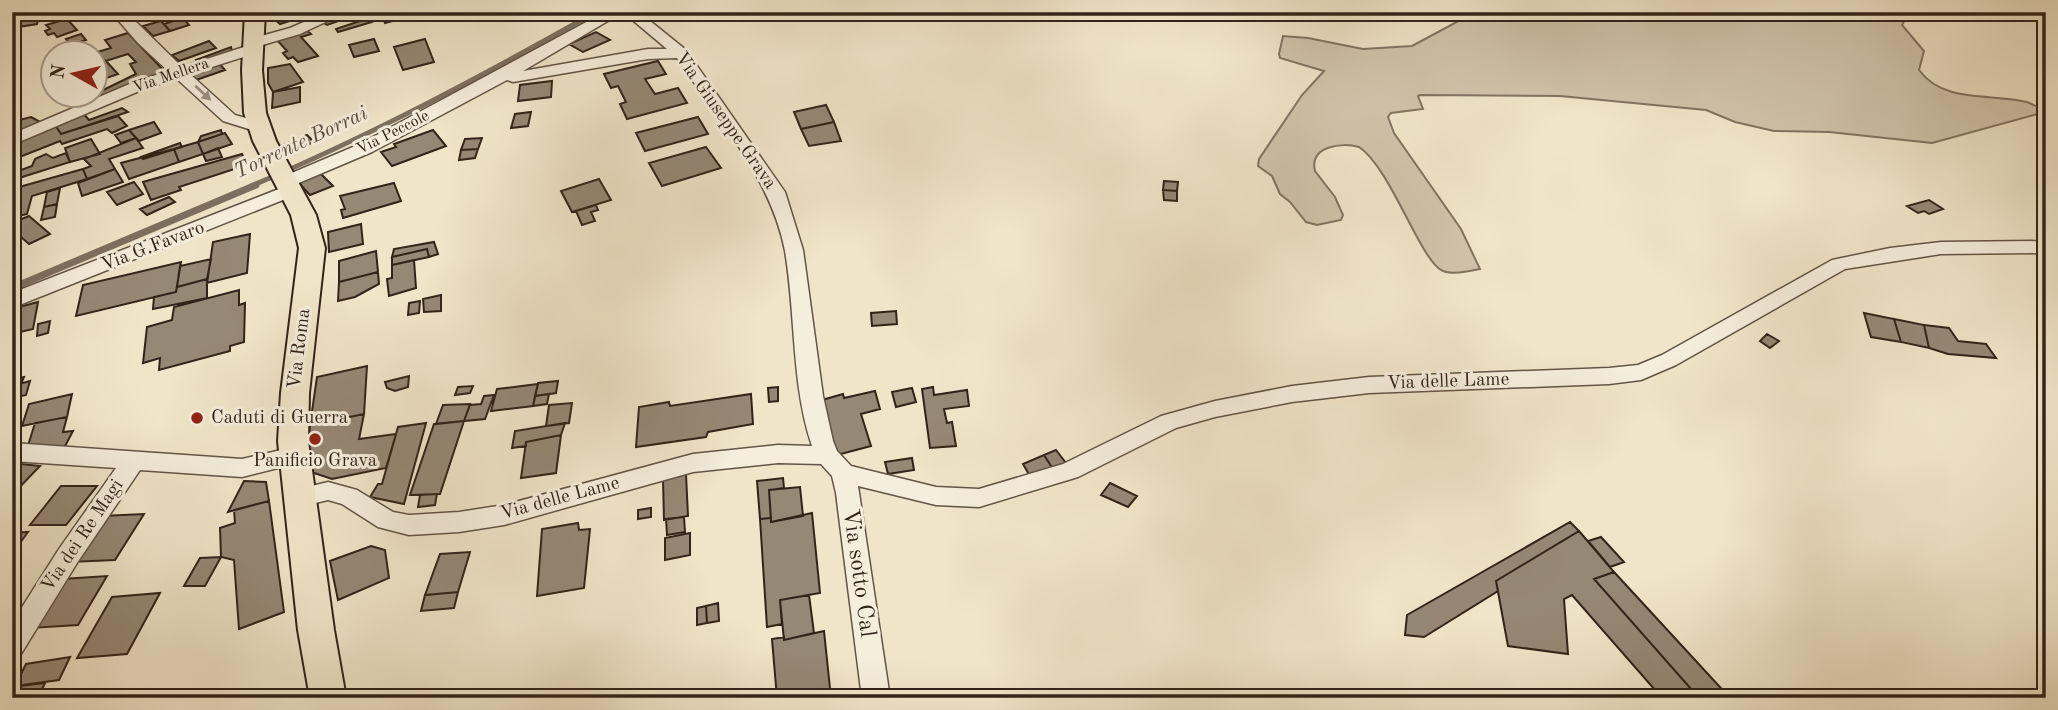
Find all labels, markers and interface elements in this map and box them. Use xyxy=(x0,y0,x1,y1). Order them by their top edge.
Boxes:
north arrow xyxy=(38,38,108,108)
street label: Via Giuseppe Grava xyxy=(671,49,780,193)
street label: Via Mellera xyxy=(131,55,211,97)
text: N xyxy=(49,63,70,80)
one-way arrow xyxy=(194,85,211,101)
water label: Torrente Borrai xyxy=(231,103,371,183)
street label: Via Peccole xyxy=(354,108,432,158)
street label: Via G.Favaro xyxy=(99,219,207,275)
street label: Via Roma xyxy=(286,307,314,390)
street label: Via delle Lame xyxy=(1386,370,1510,394)
place label: Caduti di Guerra xyxy=(211,409,349,428)
marker: Caduti di Guerra xyxy=(189,410,205,426)
marker: Panificio Grava xyxy=(307,431,323,447)
place label: Panificio Grava xyxy=(253,452,378,471)
street label: Via delle Lame xyxy=(498,474,622,524)
street label: Via dei Re Magi xyxy=(38,476,128,596)
street label: Via sotto Cal xyxy=(839,507,879,639)

